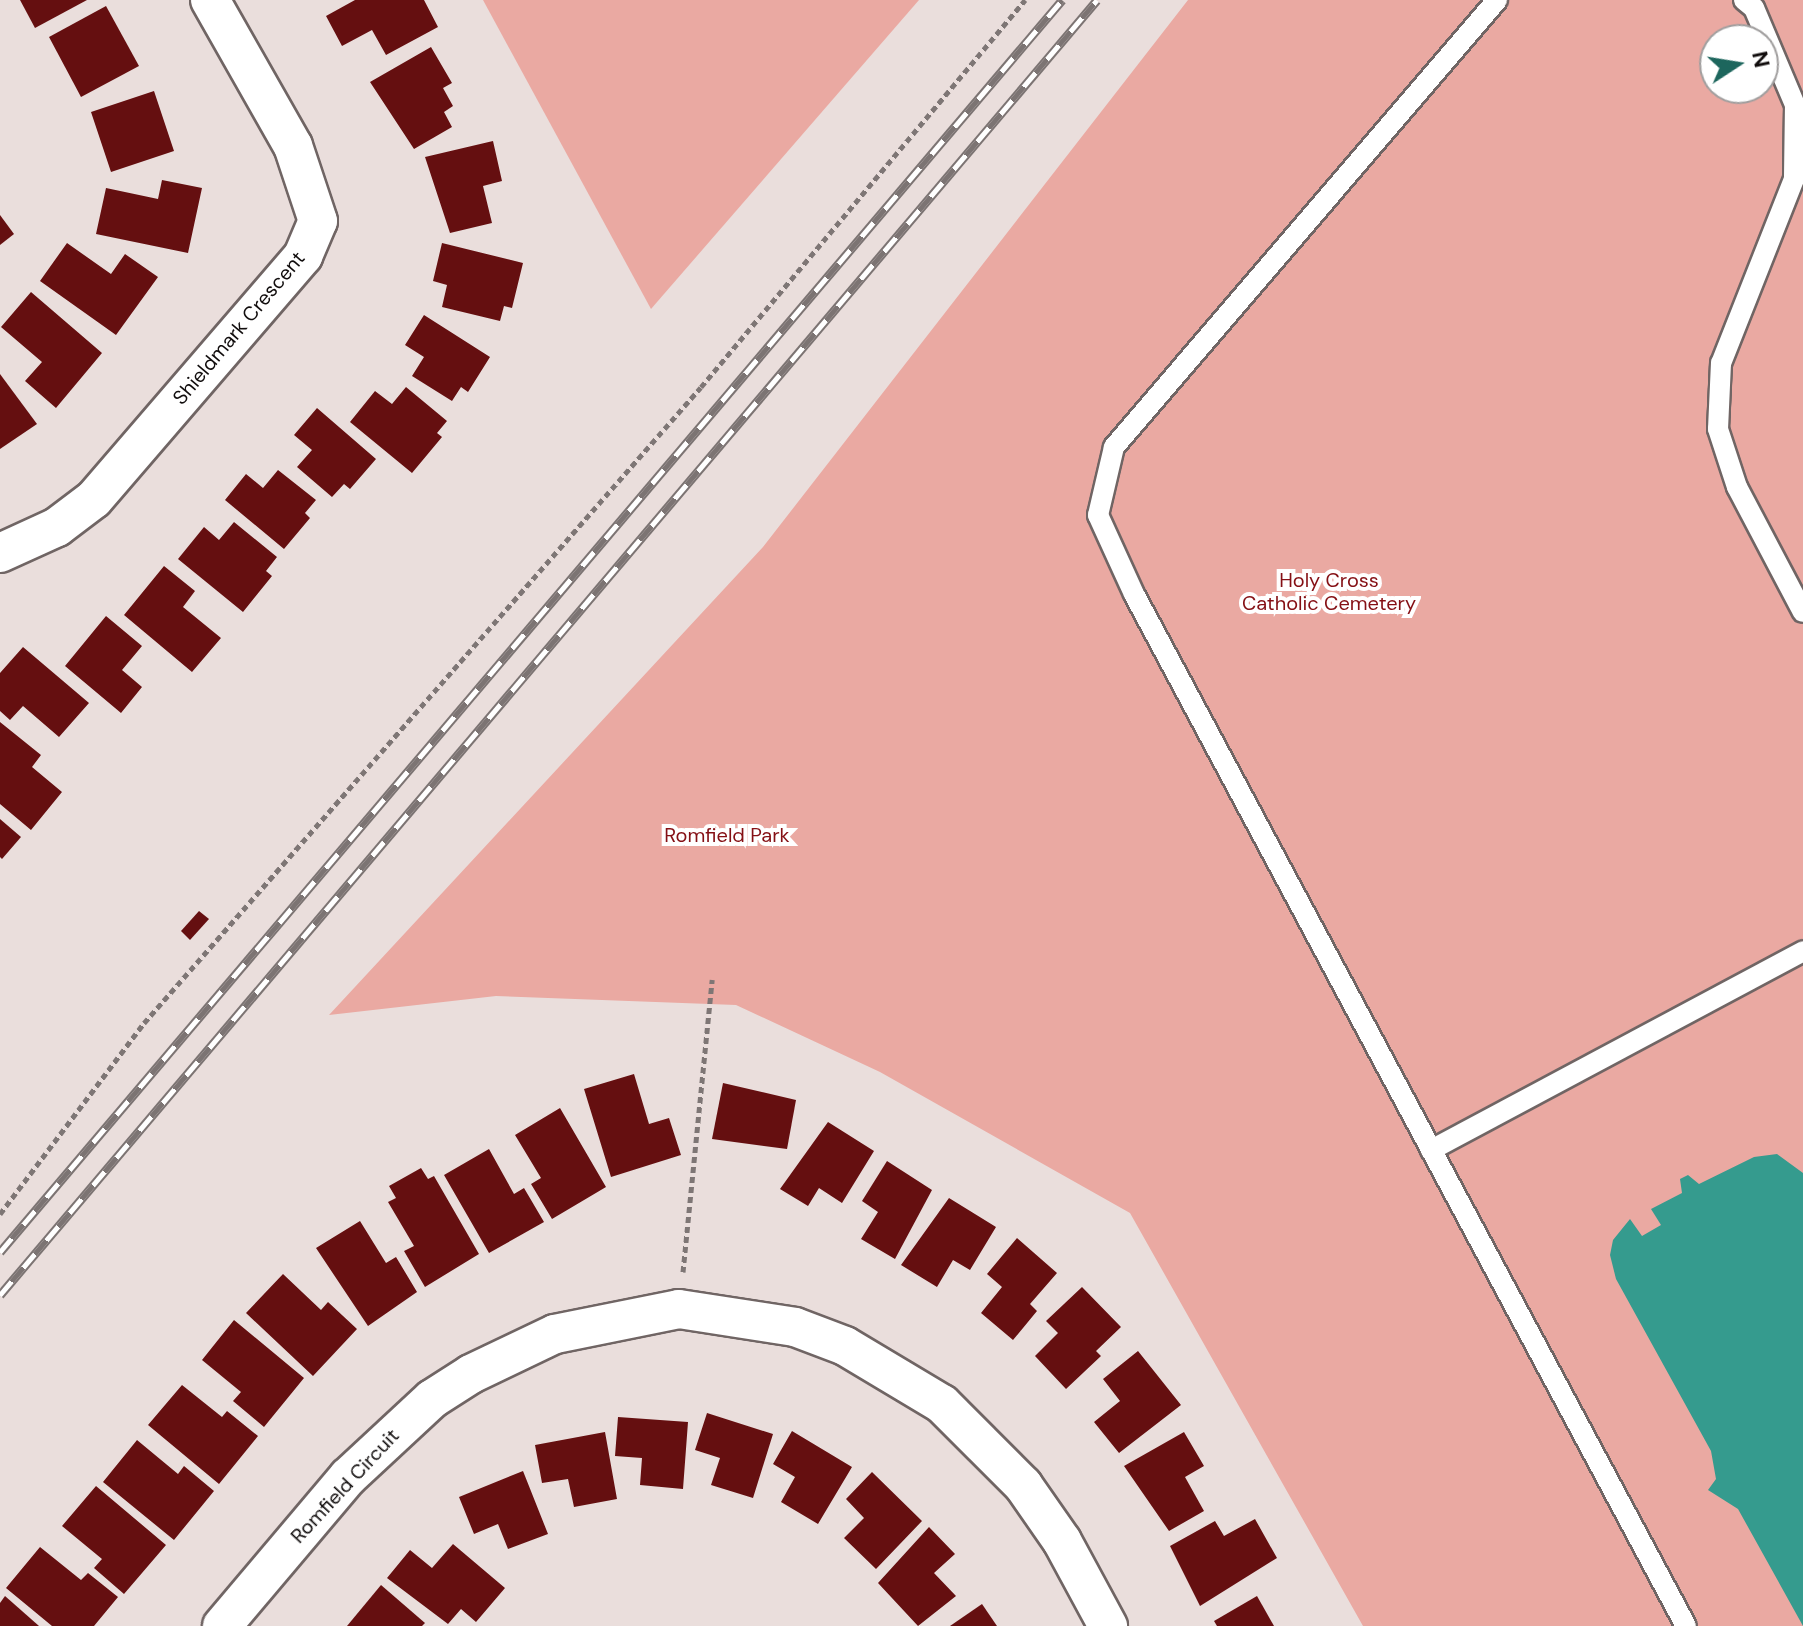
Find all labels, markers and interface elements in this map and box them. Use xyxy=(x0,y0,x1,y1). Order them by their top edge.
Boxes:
north arrow xyxy=(1699,24,1779,104)
text: N xyxy=(1745,48,1777,70)
street label: Shieldmark Crescent xyxy=(168,247,310,409)
park label: Holy Cross Catholic Cemetery xyxy=(1242,569,1416,616)
park label: Romfield Park xyxy=(664,823,790,847)
street label: Romfield Circuit xyxy=(286,1424,404,1548)

